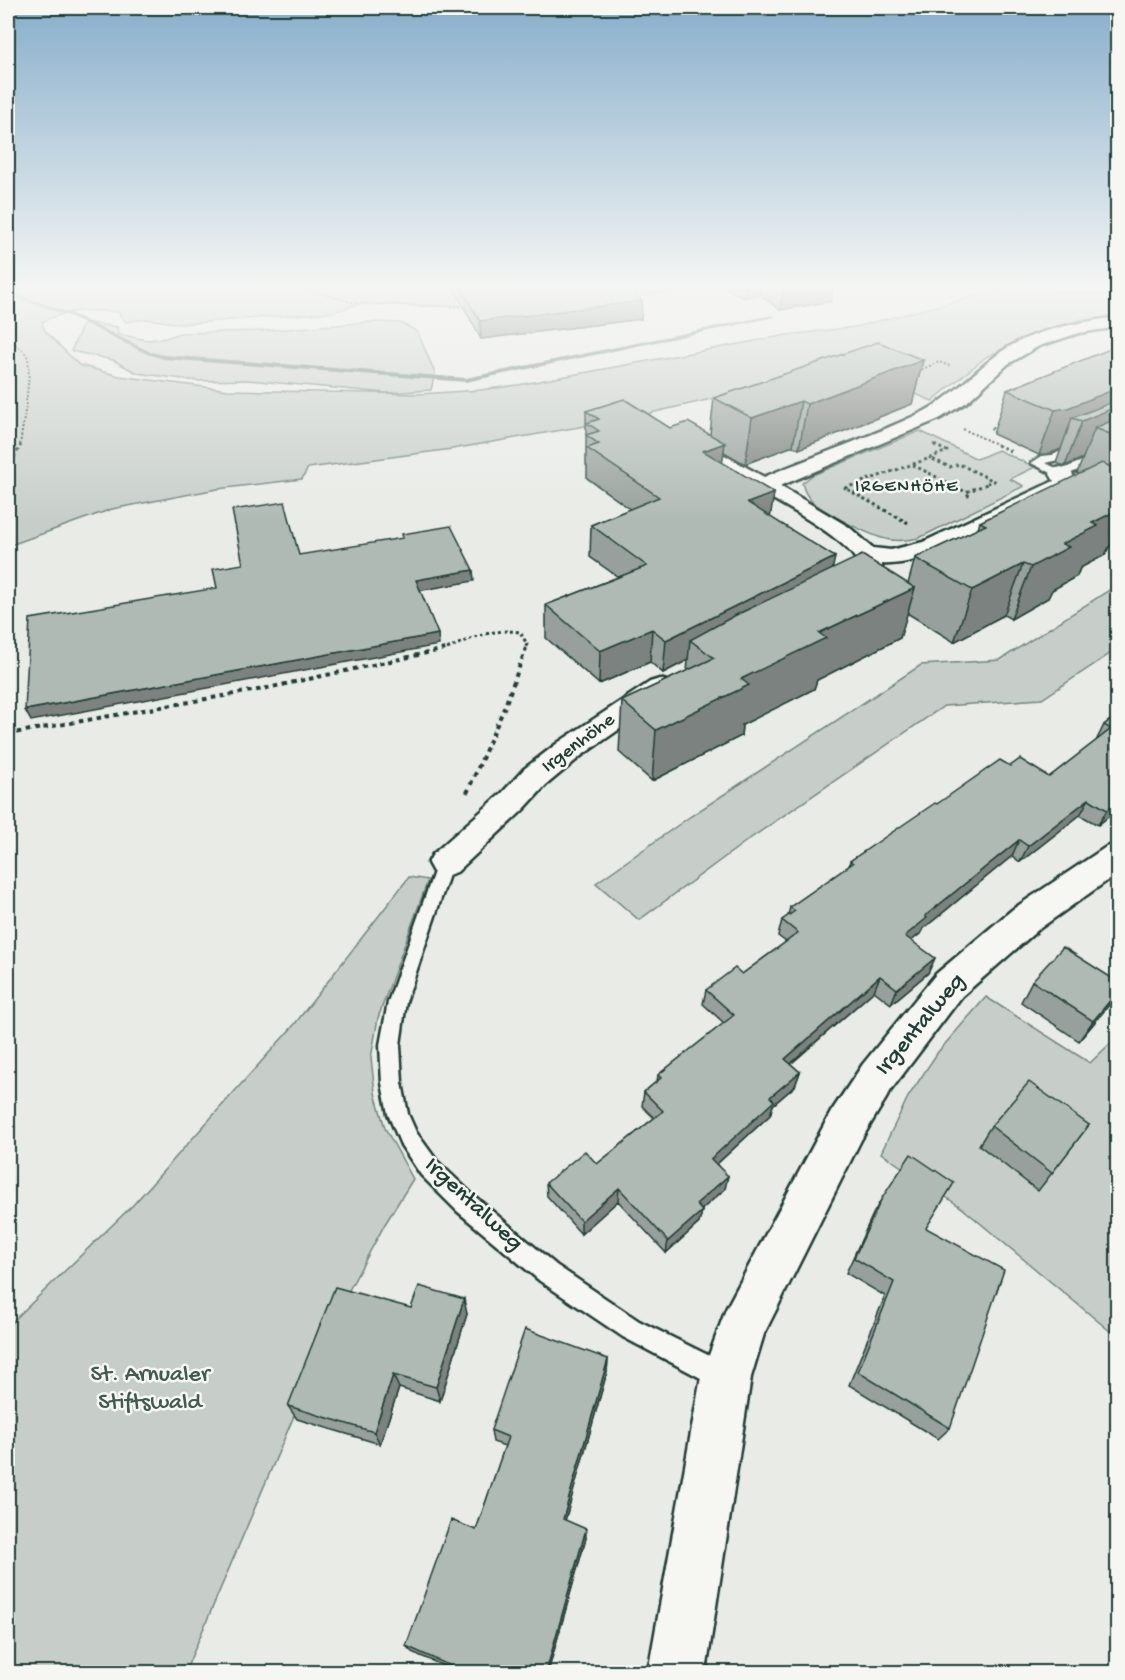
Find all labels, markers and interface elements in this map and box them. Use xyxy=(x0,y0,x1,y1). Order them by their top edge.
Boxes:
district label: IRGENHÖHE xyxy=(855,477,959,498)
street label: Irgenhöhe xyxy=(538,709,621,779)
street label: Irgentalweg xyxy=(870,968,972,1082)
street label: Irgentalweg xyxy=(417,1152,529,1258)
park label: St. Arnualer Stiftswald xyxy=(91,1361,212,1418)

